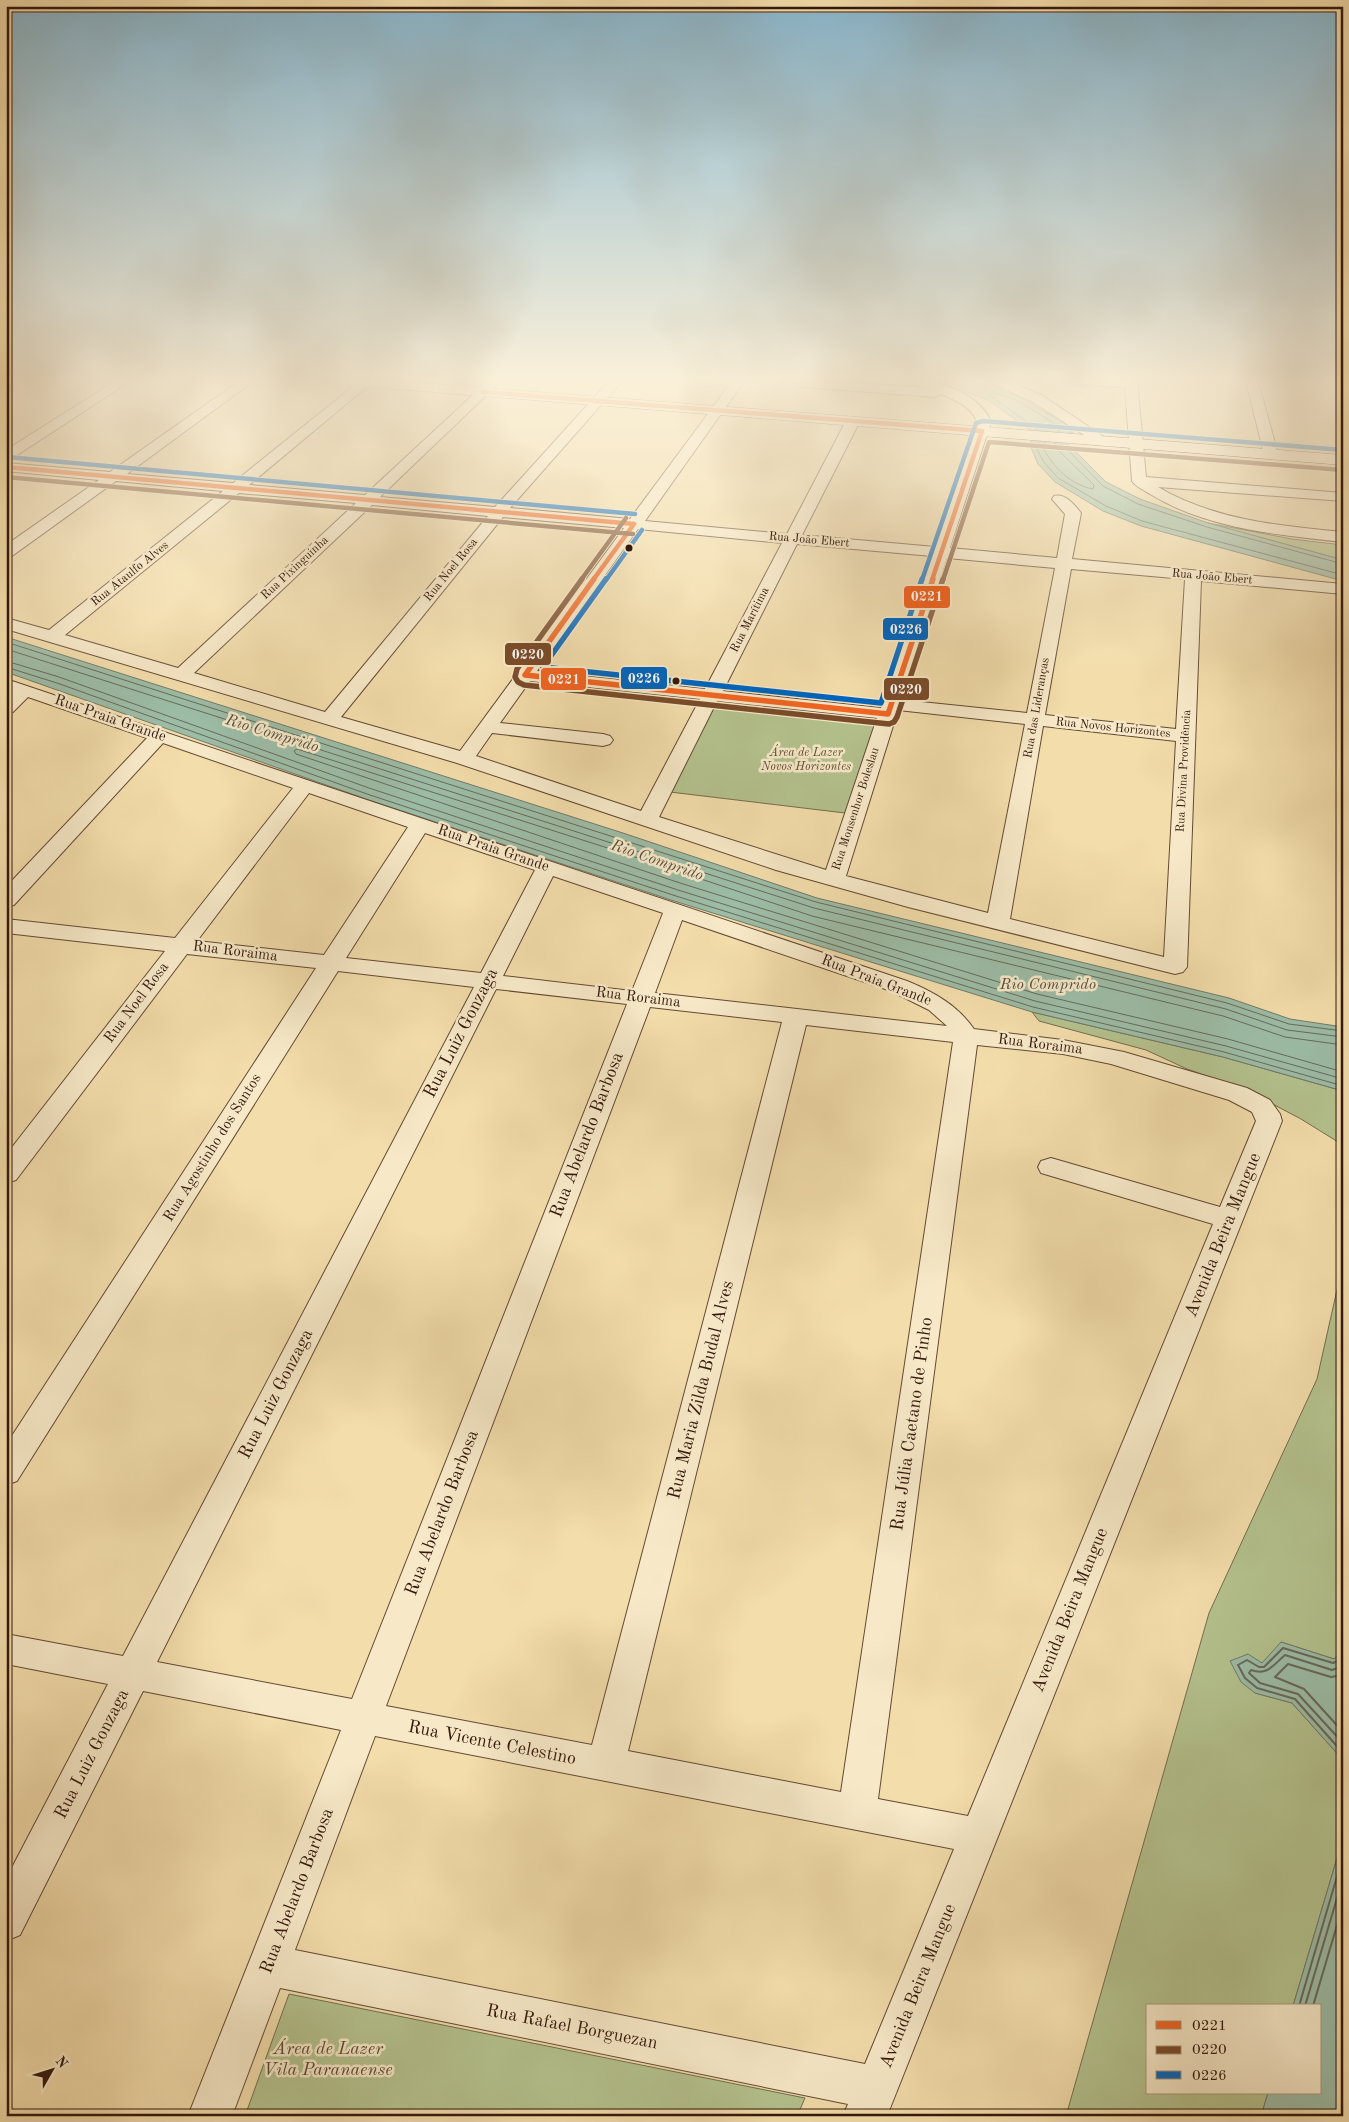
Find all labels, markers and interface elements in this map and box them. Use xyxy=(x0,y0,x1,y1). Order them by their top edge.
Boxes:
street label: Rua João Ebert xyxy=(768,530,850,550)
street label: Rua Pixinguinha xyxy=(259,534,331,602)
street label: Rua Noel Rosa xyxy=(422,536,480,604)
street label: Rua Ataulfo Alves xyxy=(89,539,171,609)
unlabelled marker xyxy=(624,543,634,553)
street label: Rua João Ebert xyxy=(1171,567,1253,587)
street label: Rua Marítima xyxy=(728,585,772,655)
line badge: 0221 xyxy=(903,585,951,609)
text: 0221 xyxy=(911,590,943,604)
line badge: 0226 xyxy=(882,617,929,641)
text: 0226 xyxy=(890,623,922,637)
line badge: 0220 xyxy=(504,642,552,666)
text: 0220 xyxy=(512,648,544,662)
street label: Rua das Lideranças xyxy=(1022,657,1052,759)
line badge: 0226 xyxy=(620,666,668,690)
line badge: 0221 xyxy=(540,667,587,691)
text: 0226 xyxy=(628,672,660,686)
text: 0221 xyxy=(548,673,580,687)
unlabelled marker xyxy=(671,676,681,686)
line badge: 0220 xyxy=(883,677,930,701)
text: 0220 xyxy=(890,683,922,697)
street label: Rua Praia Grande xyxy=(52,693,168,745)
street label: Rua Divina Providência xyxy=(1175,709,1193,833)
water label: Rio Comprido xyxy=(223,712,320,756)
street label: Rua Novos Horizontes xyxy=(1055,716,1171,740)
park label: Área de Lazer Novos Horizontes xyxy=(760,744,851,773)
street label: Rua Monsenhor Boleslau xyxy=(830,745,882,872)
street label: Rua Praia Grande xyxy=(435,823,551,875)
water label: Rio Comprido xyxy=(608,837,705,884)
street label: Rua Roraima xyxy=(192,939,279,965)
street label: Rua Praia Grande xyxy=(819,953,933,1009)
street label: Rua Noel Rosa xyxy=(102,959,172,1046)
street label: Rua Luiz Gonzaga xyxy=(421,965,502,1101)
water label: Rio Comprido xyxy=(999,977,1096,993)
street label: Rua Roraima xyxy=(595,985,682,1011)
street label: Rua Roraima xyxy=(997,1032,1084,1058)
street label: Rua Abelardo Barbosa xyxy=(547,1050,627,1220)
street label: Rua Agostinho dos Santos xyxy=(161,1071,265,1225)
street label: Avenida Beira Mangue xyxy=(1182,1150,1264,1320)
street label: Rua Maria Zilda Budal Alves xyxy=(665,1279,737,1501)
street label: Rua Júlia Caetano de Pinho xyxy=(888,1316,936,1532)
street label: Rua Luiz Gonzaga xyxy=(236,1326,317,1462)
street label: Rua Abelardo Barbosa xyxy=(402,1428,482,1598)
street label: Avenida Beira Mangue xyxy=(1029,1525,1111,1695)
street label: Rua Luiz Gonzaga xyxy=(52,1686,133,1822)
street label: Rua Vicente Celestino xyxy=(406,1718,578,1768)
street label: Rua Abelardo Barbosa xyxy=(257,1806,337,1976)
street label: Avenida Beira Mangue xyxy=(877,1901,959,2071)
street label: Rua Rafael Borguezan xyxy=(485,2002,659,2052)
legend xyxy=(1146,2004,1322,2094)
text: 0221 xyxy=(1192,2019,1227,2034)
park label: Área de Lazer Vila Paranaense xyxy=(263,2038,393,2079)
text: 0220 xyxy=(1192,2043,1227,2058)
north arrow xyxy=(28,2044,78,2094)
text: N xyxy=(53,2054,70,2071)
text: 0226 xyxy=(1192,2069,1227,2084)

